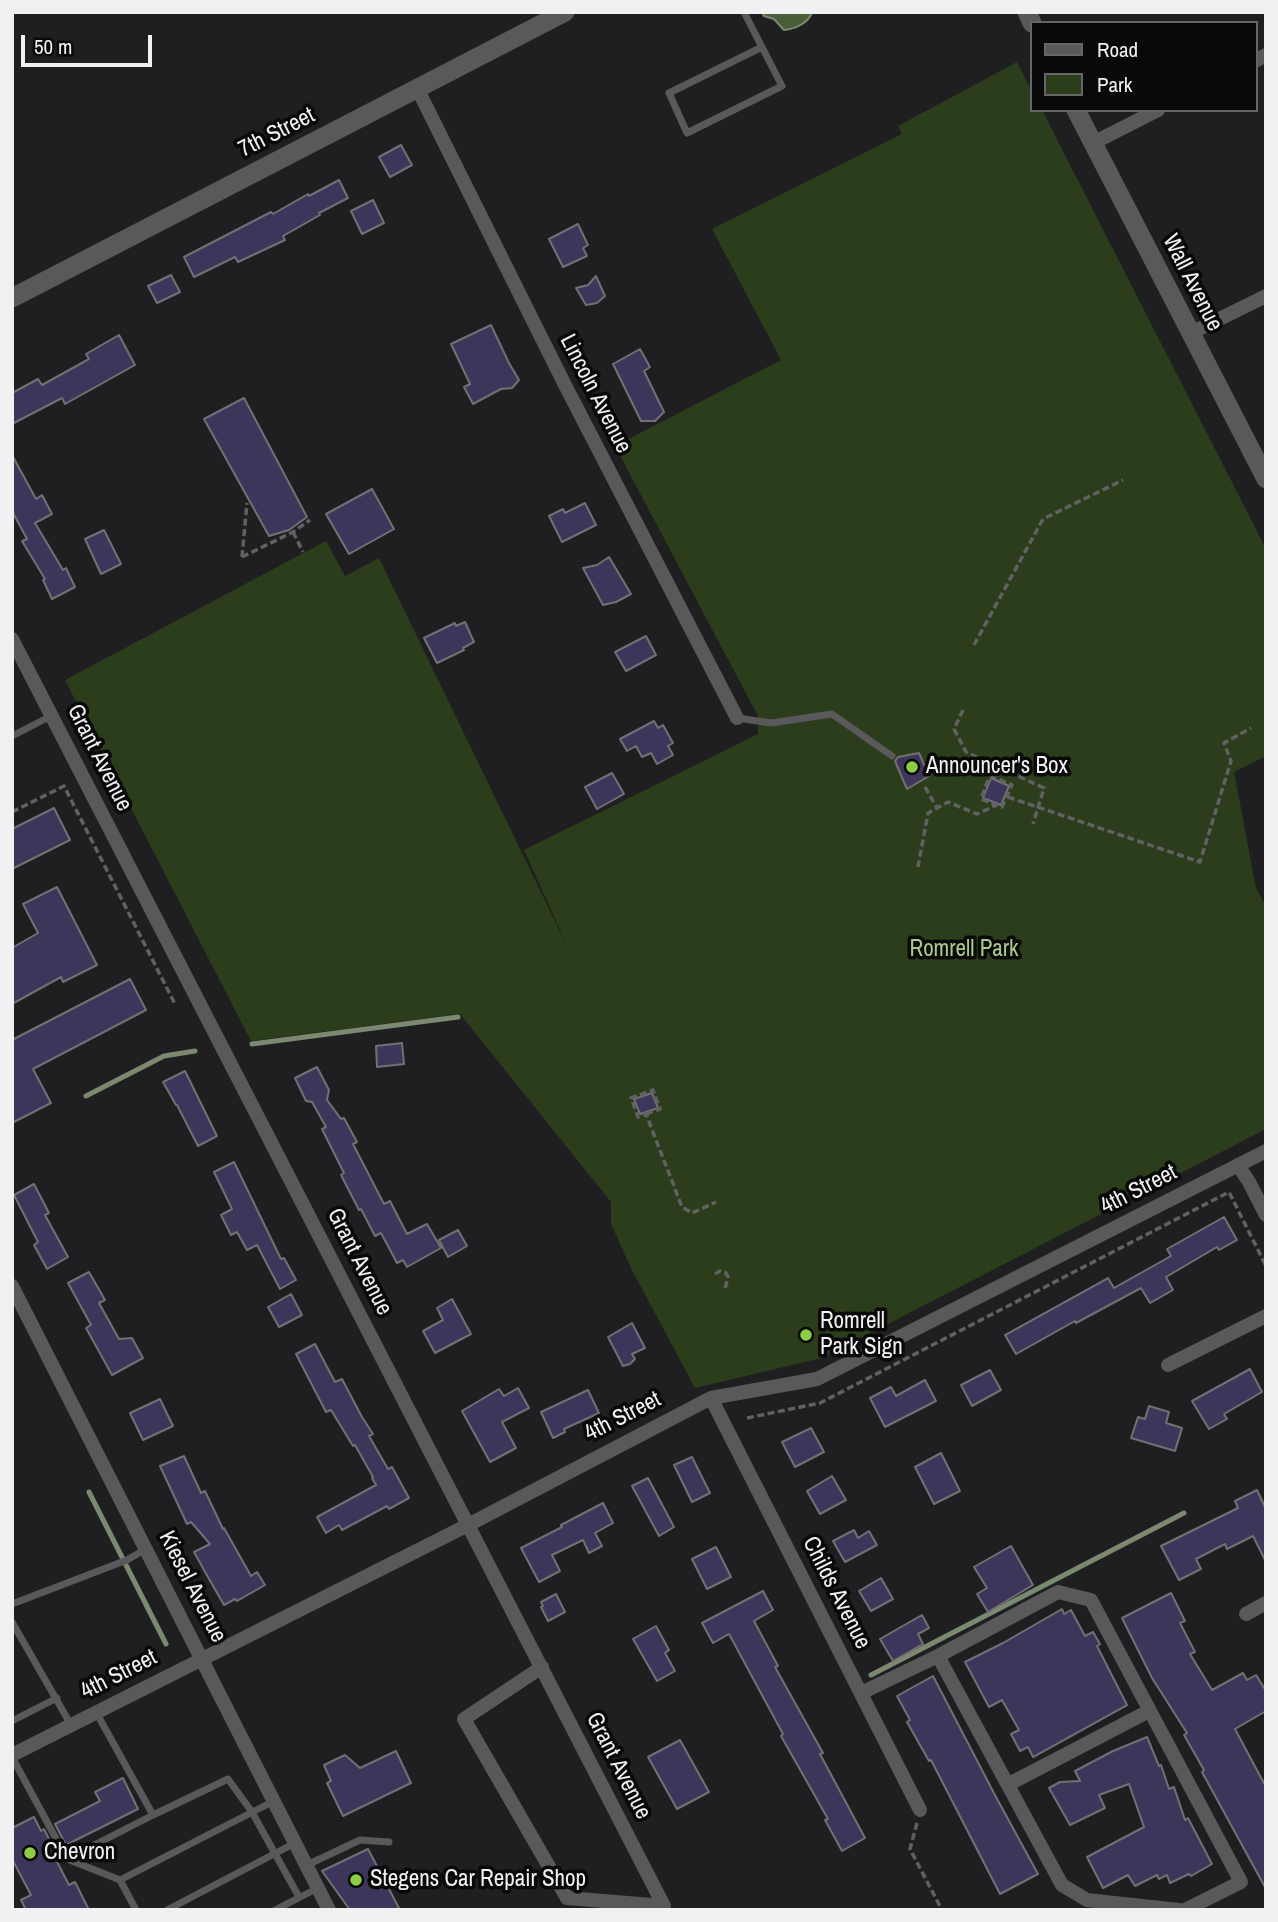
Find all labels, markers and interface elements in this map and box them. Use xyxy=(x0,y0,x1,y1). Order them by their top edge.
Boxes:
scale bar xyxy=(24,21,156,65)
legend xyxy=(1030,21,1257,112)
text: 50 m xyxy=(34,32,72,61)
text: Road xyxy=(1097,35,1138,64)
text: Park xyxy=(1097,70,1132,99)
street label: 7th Street xyxy=(234,102,320,164)
street label: Wall Avenue xyxy=(1156,230,1228,336)
street label: Lincoln Avenue xyxy=(553,330,637,458)
street label: Grant Avenue xyxy=(60,700,138,816)
place label: Announcer's Box xyxy=(926,753,1068,781)
marker: Announcer's Box xyxy=(904,759,920,775)
park label: Romrell Park xyxy=(910,936,1018,964)
street label: 4th Street xyxy=(1096,1159,1182,1221)
street label: Grant Avenue xyxy=(320,1204,398,1320)
place label: Romrell Park Sign xyxy=(820,1308,903,1362)
marker: Romrell Park Sign xyxy=(798,1327,814,1343)
street label: 4th Street xyxy=(580,1386,666,1448)
street label: Kiesel Avenue xyxy=(152,1527,232,1647)
street label: Childs Avenue xyxy=(796,1532,876,1654)
street label: 4th Street xyxy=(76,1644,162,1706)
street label: Grant Avenue xyxy=(579,1708,657,1824)
place label: Chevron xyxy=(44,1839,115,1867)
marker: Chevron xyxy=(22,1845,38,1861)
place label: Stegens Car Repair Shop xyxy=(370,1866,586,1894)
marker: Stegens Car Repair Shop xyxy=(348,1872,364,1888)

